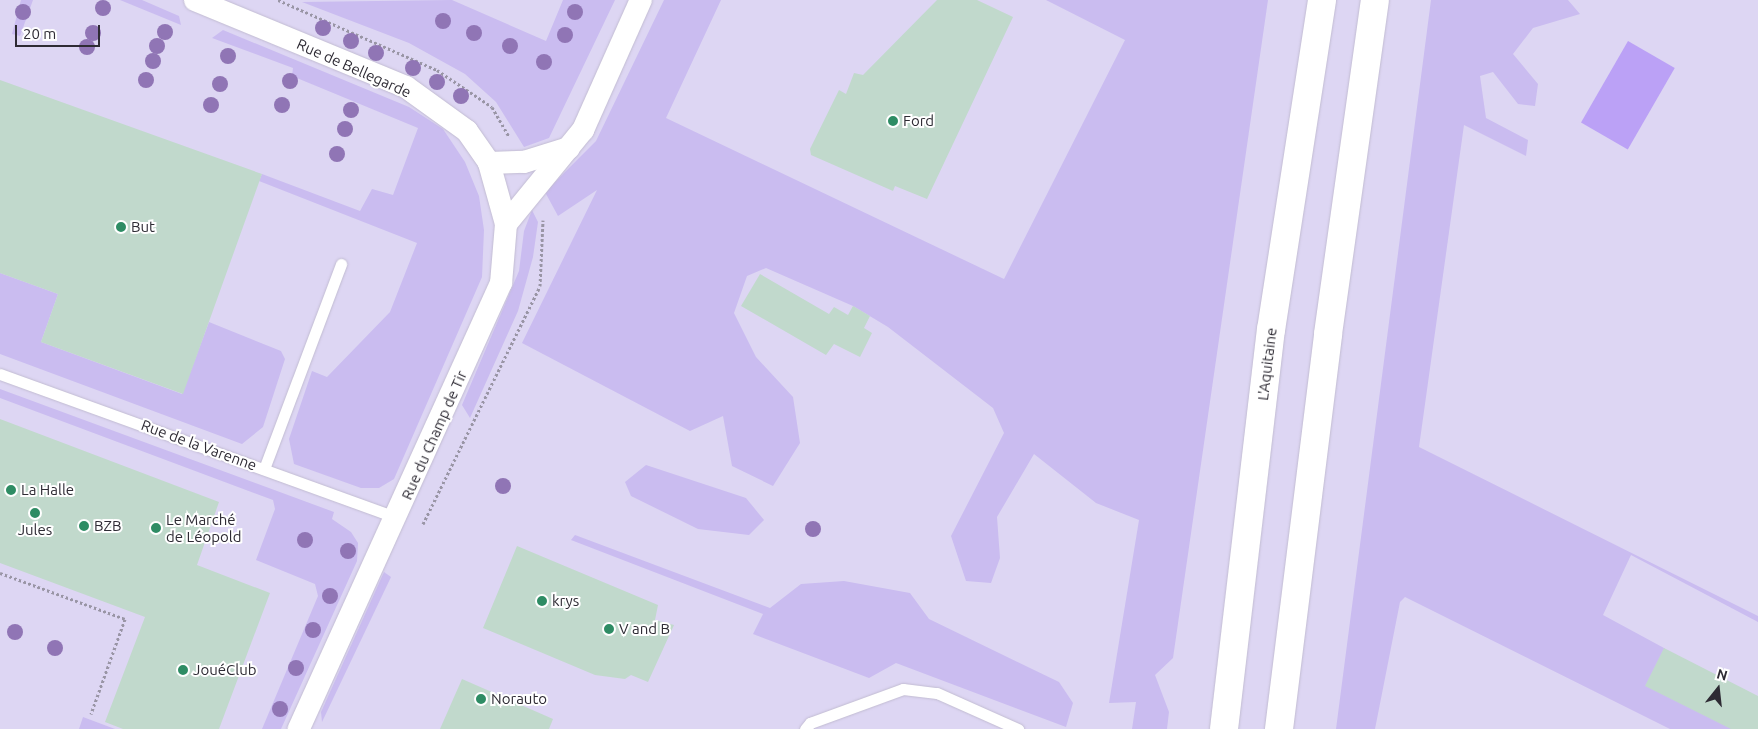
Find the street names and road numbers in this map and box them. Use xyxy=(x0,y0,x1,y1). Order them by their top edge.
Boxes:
street label: Rue de Bellegarde xyxy=(294,35,414,101)
street label: L'Aquitaine xyxy=(1254,326,1280,402)
street label: Rue du Champ de Tir xyxy=(397,368,471,502)
street label: Rue de la Varenne xyxy=(139,416,259,474)

